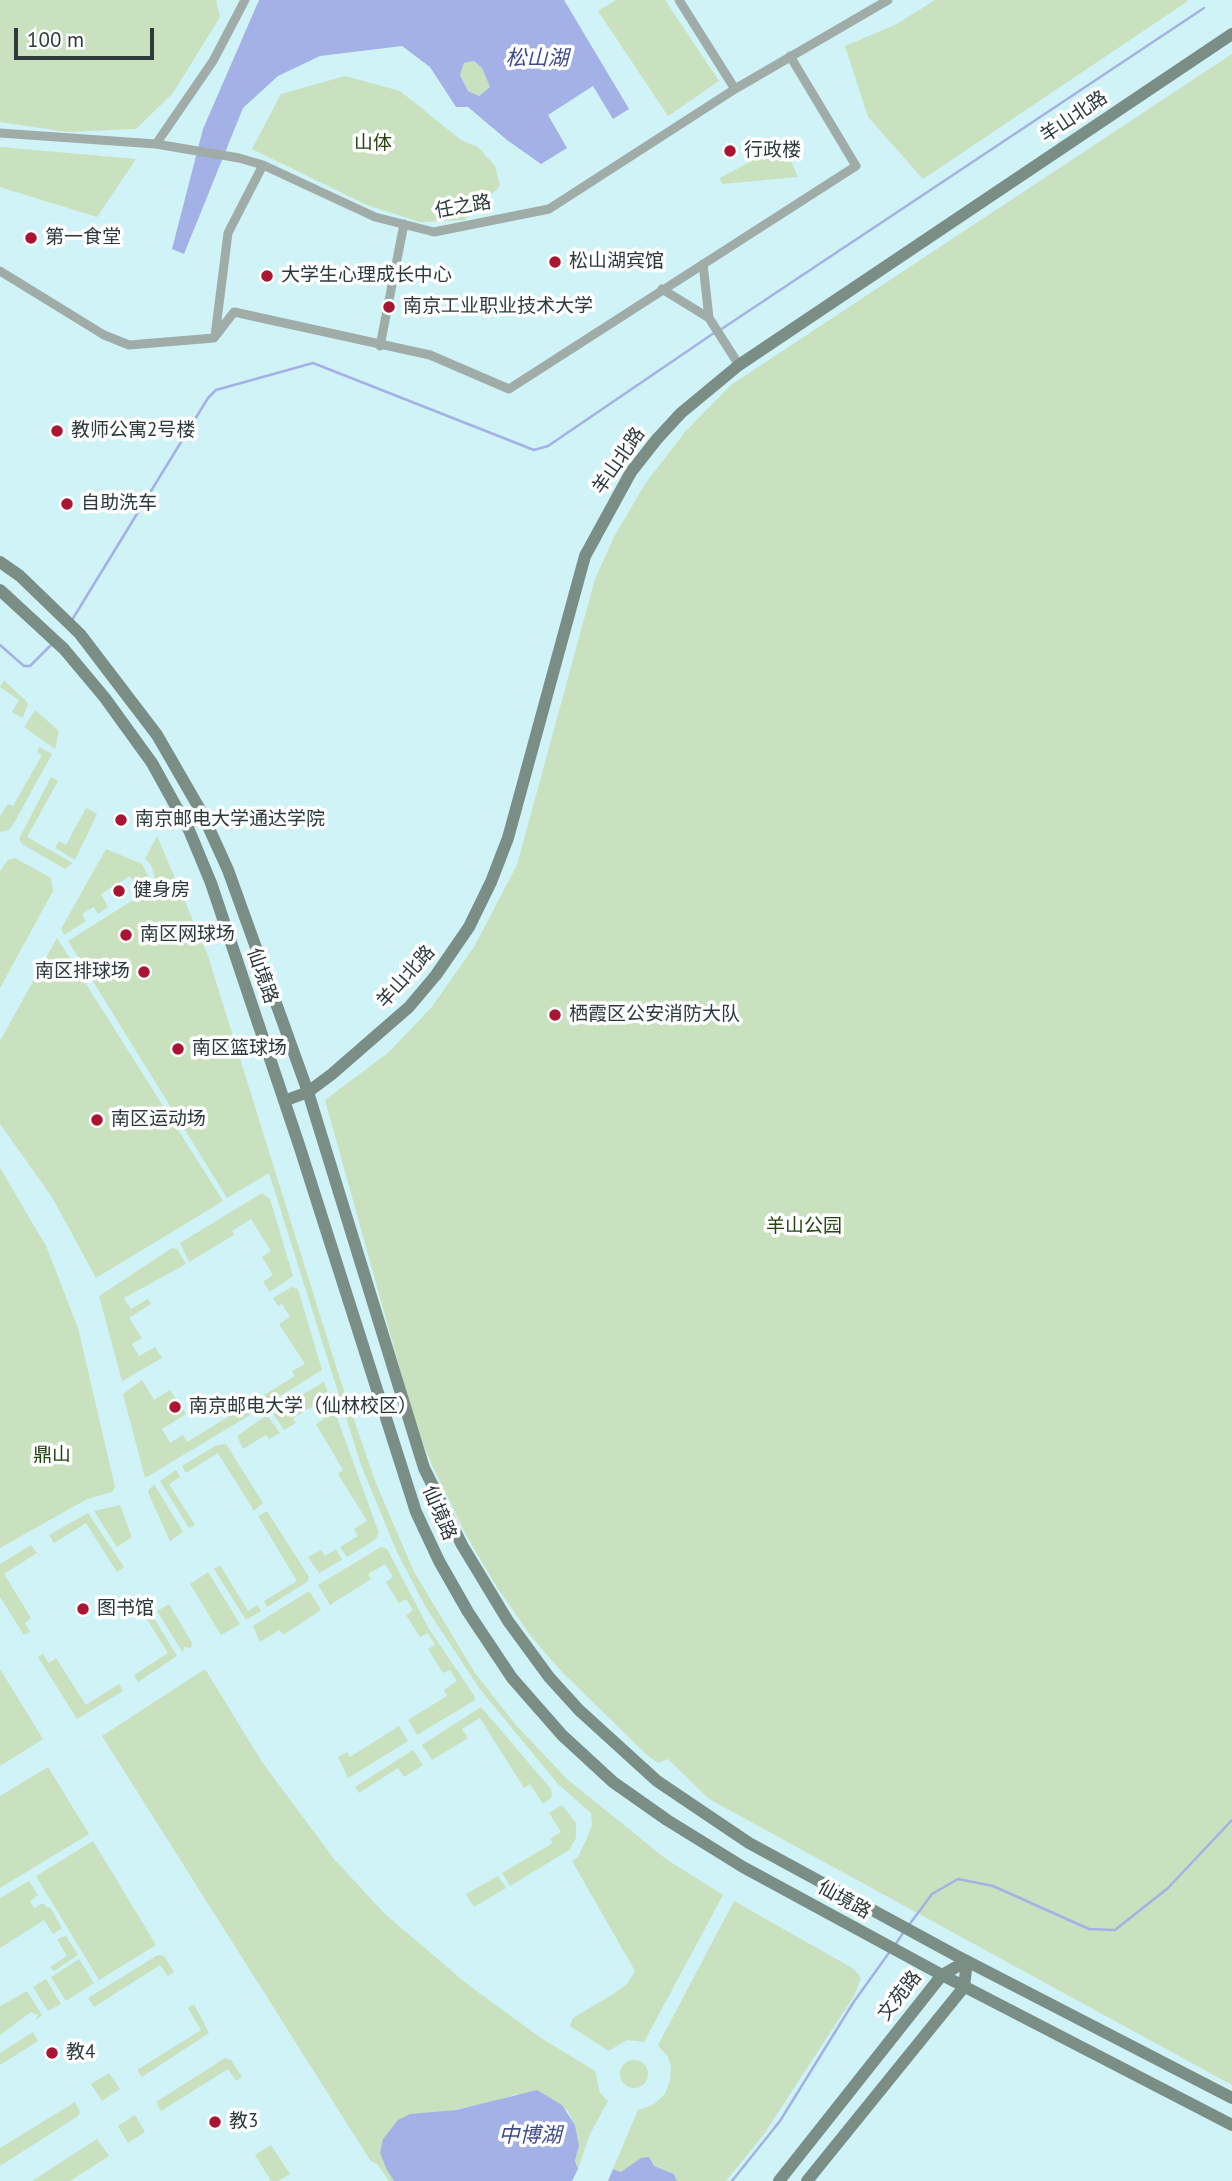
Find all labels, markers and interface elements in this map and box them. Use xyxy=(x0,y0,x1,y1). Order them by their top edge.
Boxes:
scale bar xyxy=(18,14,158,58)
text: 100 m xyxy=(27,26,84,53)
water label: 松山湖 xyxy=(506,46,568,72)
street label: 羊山北路 xyxy=(1036,86,1112,148)
park label: 山体 xyxy=(354,133,392,155)
place label: 行政楼 xyxy=(744,140,801,162)
marker: 行政楼 xyxy=(722,143,738,159)
street label: 任之路 xyxy=(433,191,493,223)
place label: 第一食堂 xyxy=(45,227,121,249)
marker: 第一食堂 xyxy=(23,230,39,246)
place label: 松山湖宾馆 xyxy=(569,251,664,273)
marker: 松山湖宾馆 xyxy=(547,254,563,270)
place label: 大学生心理成长中心 xyxy=(281,265,452,287)
marker: 大学生心理成长中心 xyxy=(259,268,275,284)
place label: 南京工业职业技术大学 xyxy=(403,296,593,318)
marker: 南京工业职业技术大学 xyxy=(381,299,397,315)
place label: 教师公寓2号楼 xyxy=(71,420,195,442)
marker: 教师公寓2号楼 xyxy=(49,423,65,439)
street label: 羊山北路 xyxy=(588,423,650,499)
place label: 自助洗车 xyxy=(81,493,157,515)
marker: 自助洗车 xyxy=(59,496,75,512)
place label: 南京邮电大学通达学院 xyxy=(135,809,325,831)
marker: 南京邮电大学通达学院 xyxy=(113,812,129,828)
place label: 健身房 xyxy=(133,880,190,902)
marker: 健身房 xyxy=(111,883,127,899)
place label: 南区网球场 xyxy=(140,924,235,946)
marker: 南区网球场 xyxy=(118,927,134,943)
street label: 羊山北路 xyxy=(372,941,440,1013)
street label: 仙境路 xyxy=(242,945,282,1007)
place label: 南区排球场 xyxy=(35,961,130,983)
marker: 南区排球场 xyxy=(136,964,152,980)
place label: 栖霞区公安消防大队 xyxy=(569,1004,740,1026)
marker: 栖霞区公安消防大队 xyxy=(547,1007,563,1023)
place label: 南区篮球场 xyxy=(192,1038,287,1060)
marker: 南区篮球场 xyxy=(170,1041,186,1057)
place label: 南区运动场 xyxy=(111,1109,206,1131)
marker: 南区运动场 xyxy=(89,1112,105,1128)
park label: 羊山公园 xyxy=(766,1216,842,1238)
place label: 南京邮电大学（仙林校区） xyxy=(189,1396,417,1418)
marker: 南京邮电大学（仙林校区） xyxy=(167,1399,183,1415)
park label: 鼎山 xyxy=(33,1445,71,1467)
street label: 仙境路 xyxy=(417,1482,461,1544)
place label: 图书馆 xyxy=(97,1598,154,1620)
marker: 图书馆 xyxy=(75,1601,91,1617)
street label: 仙境路 xyxy=(814,1876,874,1924)
street label: 文苑路 xyxy=(873,1967,927,2025)
place label: 教4 xyxy=(66,2042,95,2064)
marker: 教4 xyxy=(44,2045,60,2061)
place label: 教3 xyxy=(229,2111,258,2133)
marker: 教3 xyxy=(207,2114,223,2130)
water label: 中博湖 xyxy=(499,2123,561,2149)

